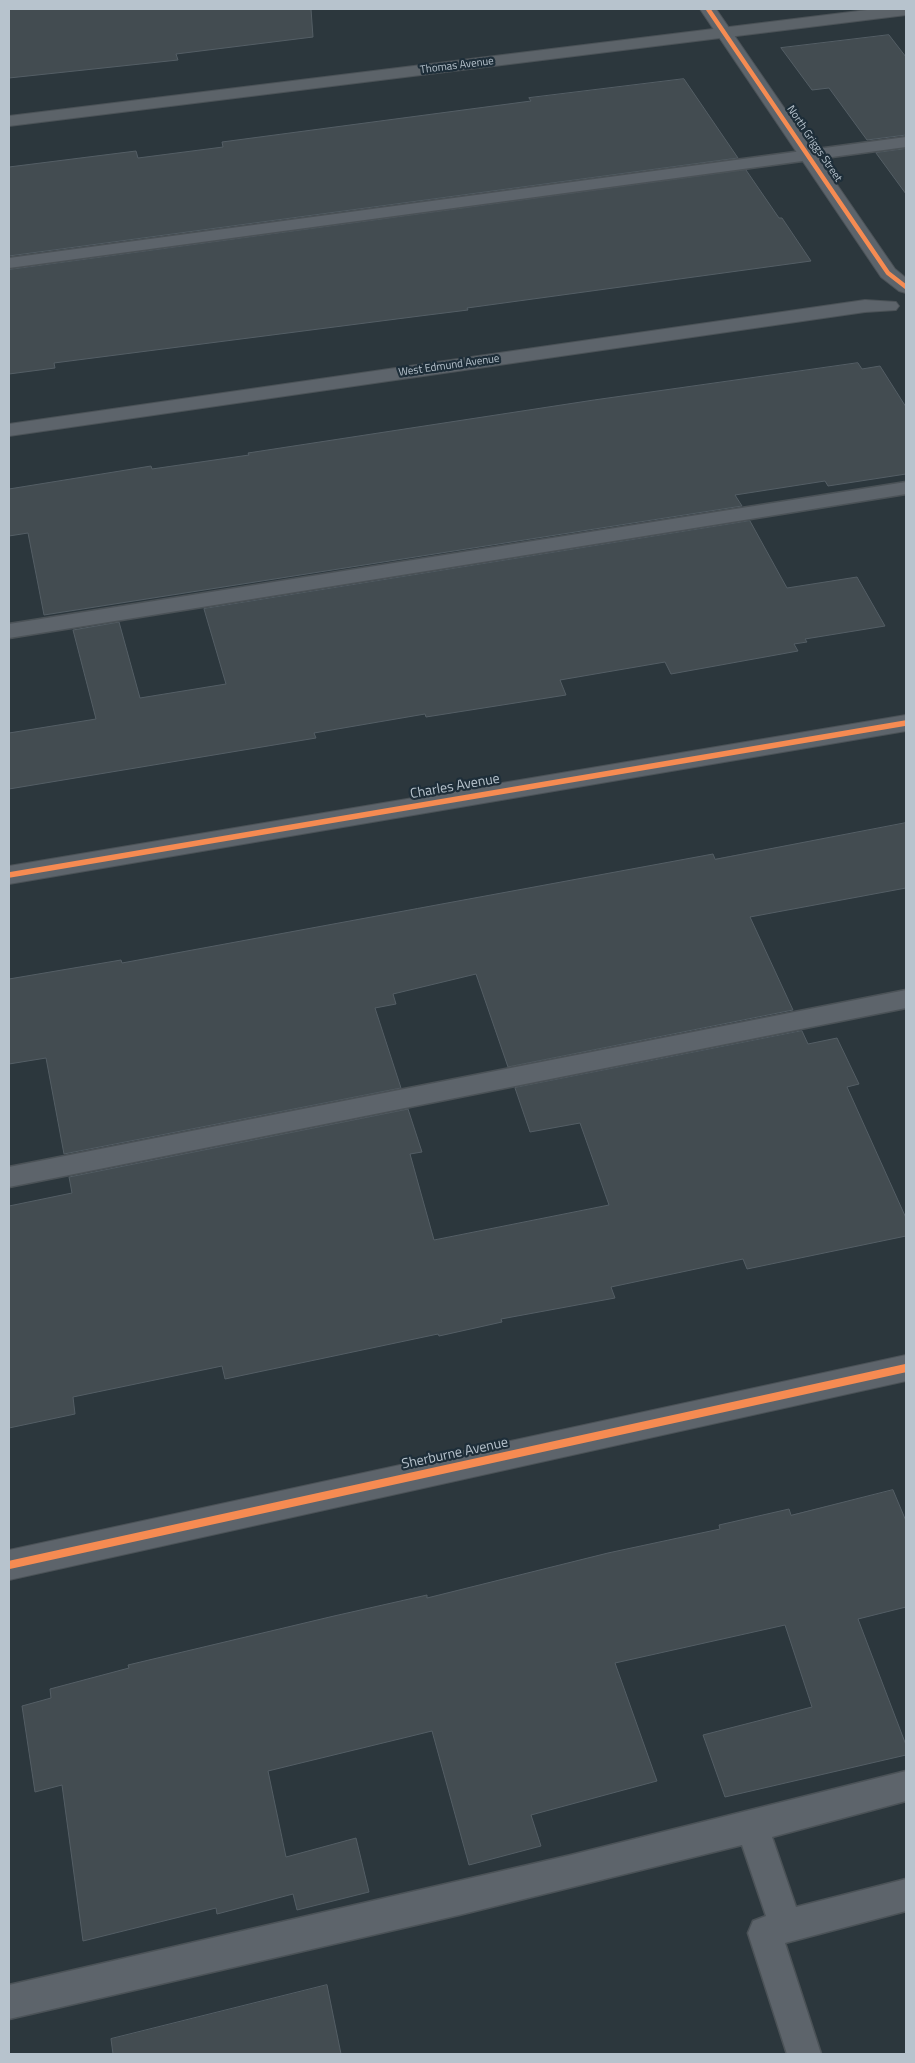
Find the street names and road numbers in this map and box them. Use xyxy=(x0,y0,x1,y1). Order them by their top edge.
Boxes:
street label: Thomas Avenue xyxy=(419,55,495,77)
street label: North Griggs Street xyxy=(784,103,844,185)
street label: West Edmund Avenue xyxy=(398,352,500,380)
street label: Charles Avenue xyxy=(409,771,501,803)
street label: Sherburne Avenue xyxy=(400,1435,510,1473)

